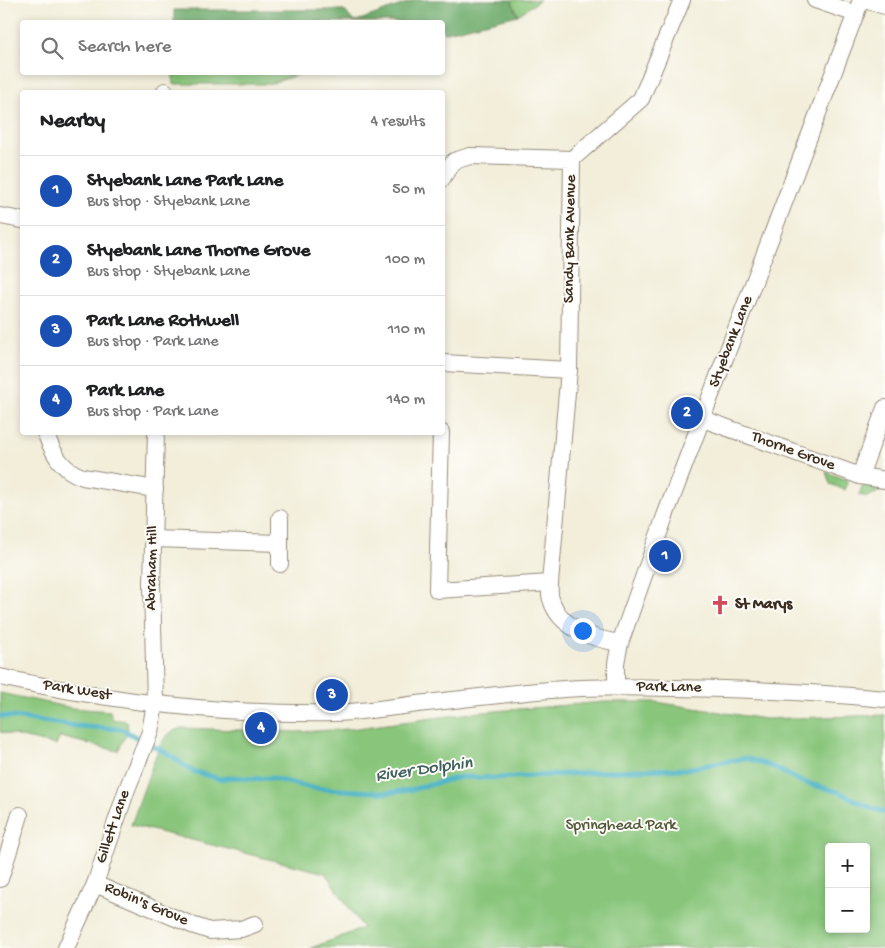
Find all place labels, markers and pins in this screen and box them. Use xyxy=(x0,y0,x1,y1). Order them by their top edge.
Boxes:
pin: 2 xyxy=(671,394,703,432)
pin: 1 xyxy=(649,537,681,575)
church icon: St Marys xyxy=(709,594,731,616)
place label: St Marys xyxy=(735,596,793,615)
pin: 3 xyxy=(316,676,348,714)
pin: 4 xyxy=(245,709,277,747)

